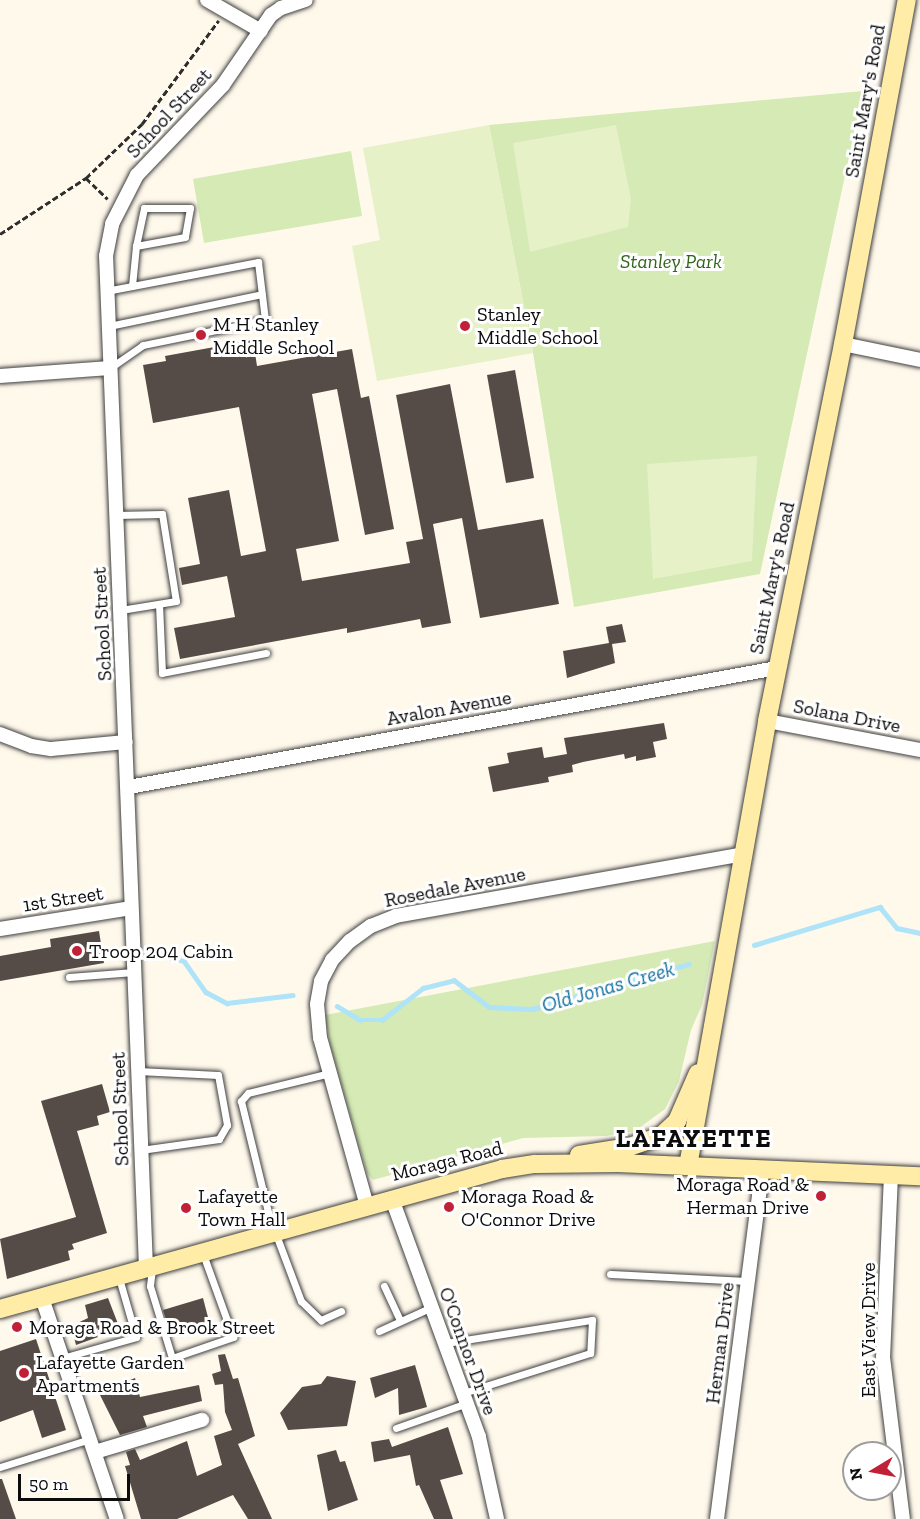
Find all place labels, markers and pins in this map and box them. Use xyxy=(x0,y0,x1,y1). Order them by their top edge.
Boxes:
place label: Stanley Middle School xyxy=(477,302,598,349)
place label: M H Stanley Middle School xyxy=(213,312,334,359)
marker: Stanley Middle School xyxy=(458,319,472,333)
marker: M H Stanley Middle School xyxy=(194,328,208,342)
place label: Troop 204 Cabin xyxy=(89,939,233,963)
marker: Troop 204 Cabin xyxy=(70,944,84,958)
place label: Moraga Road & Herman Drive xyxy=(676,1172,809,1219)
place label: Lafayette Town Hall xyxy=(198,1184,286,1231)
place label: Moraga Road & O'Connor Drive xyxy=(461,1184,596,1231)
marker: Moraga Road & Herman Drive xyxy=(814,1189,828,1203)
marker: Moraga Road & O'Connor Drive xyxy=(442,1200,456,1214)
marker: Lafayette Town Hall xyxy=(179,1201,193,1215)
place label: Moraga Road & Brook Street xyxy=(29,1315,275,1339)
marker: Moraga Road & Brook Street xyxy=(10,1320,24,1334)
place label: Lafayette Garden Apartments xyxy=(36,1350,184,1397)
marker: Lafayette Garden Apartments xyxy=(17,1366,31,1380)

